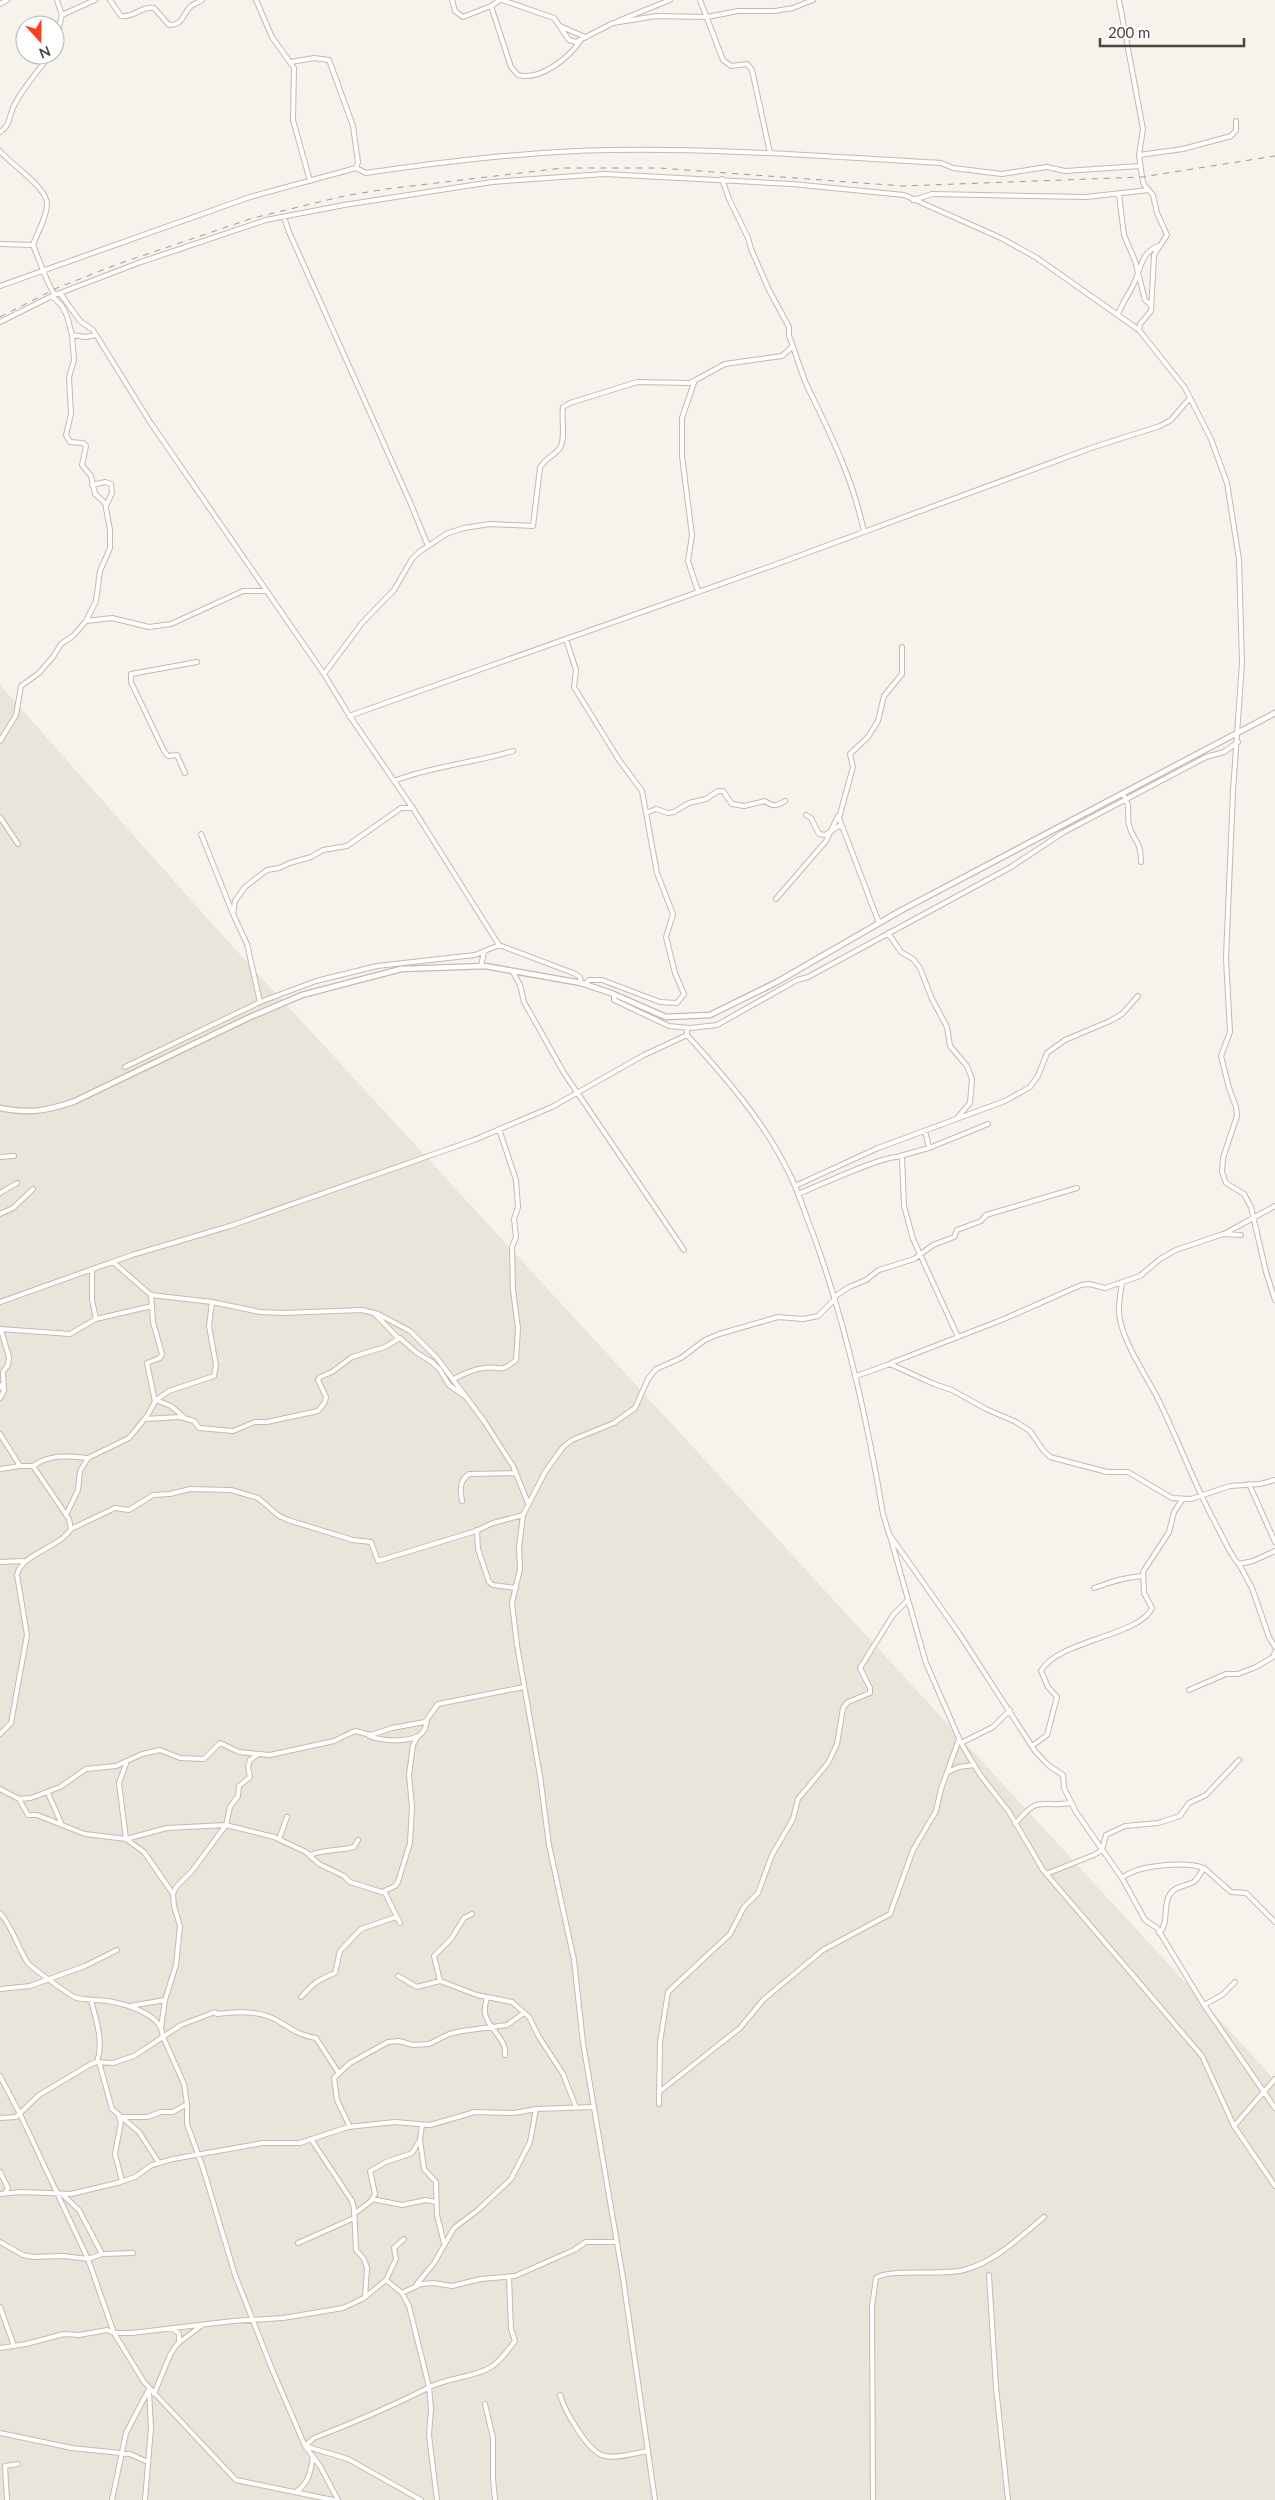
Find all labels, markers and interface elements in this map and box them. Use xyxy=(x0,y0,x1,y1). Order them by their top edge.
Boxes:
north arrow xyxy=(15,15,65,65)
scale bar xyxy=(1100,15,1244,47)
text: 200 m xyxy=(1108,23,1150,41)
text: N xyxy=(37,43,53,62)

